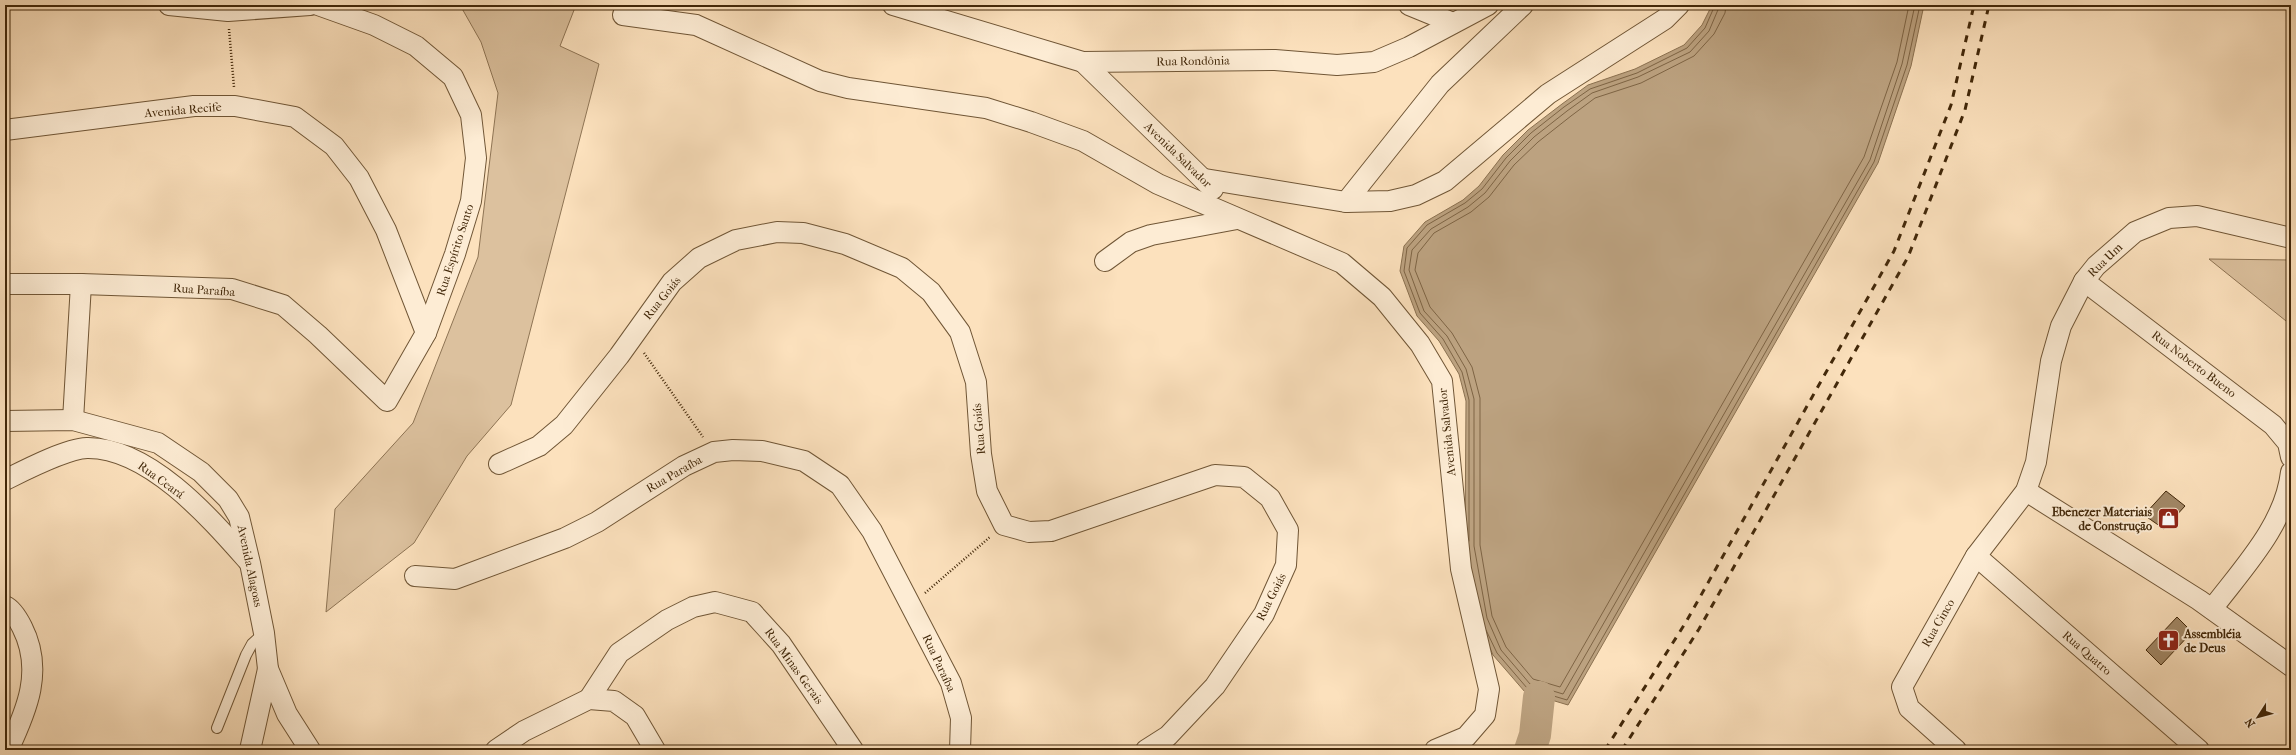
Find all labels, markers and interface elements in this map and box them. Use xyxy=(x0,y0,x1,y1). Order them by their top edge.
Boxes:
street label: Rua Rondônia xyxy=(1156,53,1230,69)
street label: Avenida Recife xyxy=(143,100,222,120)
street label: Avenida Salvador xyxy=(1141,119,1215,191)
street label: Rua Espírito Santo xyxy=(434,202,476,298)
street label: Rua Um xyxy=(2085,240,2125,280)
street label: Rua Goiás xyxy=(640,273,684,322)
street label: Rua Paraíba xyxy=(173,281,236,299)
street label: Rua Noberto Bueno xyxy=(2149,328,2239,400)
street label: Avenida Salvador xyxy=(1435,386,1459,478)
street label: Rua Goiás xyxy=(970,402,988,455)
street label: Rua Paraíba xyxy=(644,452,705,496)
street label: Rua Ceará xyxy=(135,459,187,502)
place label: Ebenezer Materiais de Construção xyxy=(2052,505,2153,534)
shop icon: Ebenezer Materiais de Construção xyxy=(2155,506,2181,532)
street label: Avenida Alagoas xyxy=(234,523,266,609)
street label: Rua Goiás xyxy=(1253,570,1289,623)
street label: Rua Cinco xyxy=(1919,596,1957,650)
street label: Rua Minas Gerais xyxy=(762,625,827,707)
place label: Assembléia de Deus xyxy=(2183,627,2241,655)
street label: Rua Quatro xyxy=(2060,628,2114,678)
church icon: Assembléia de Deus xyxy=(2156,628,2182,654)
street label: Rua Paraíba xyxy=(920,632,959,694)
north arrow xyxy=(2238,697,2278,737)
text: N xyxy=(2242,715,2258,730)

